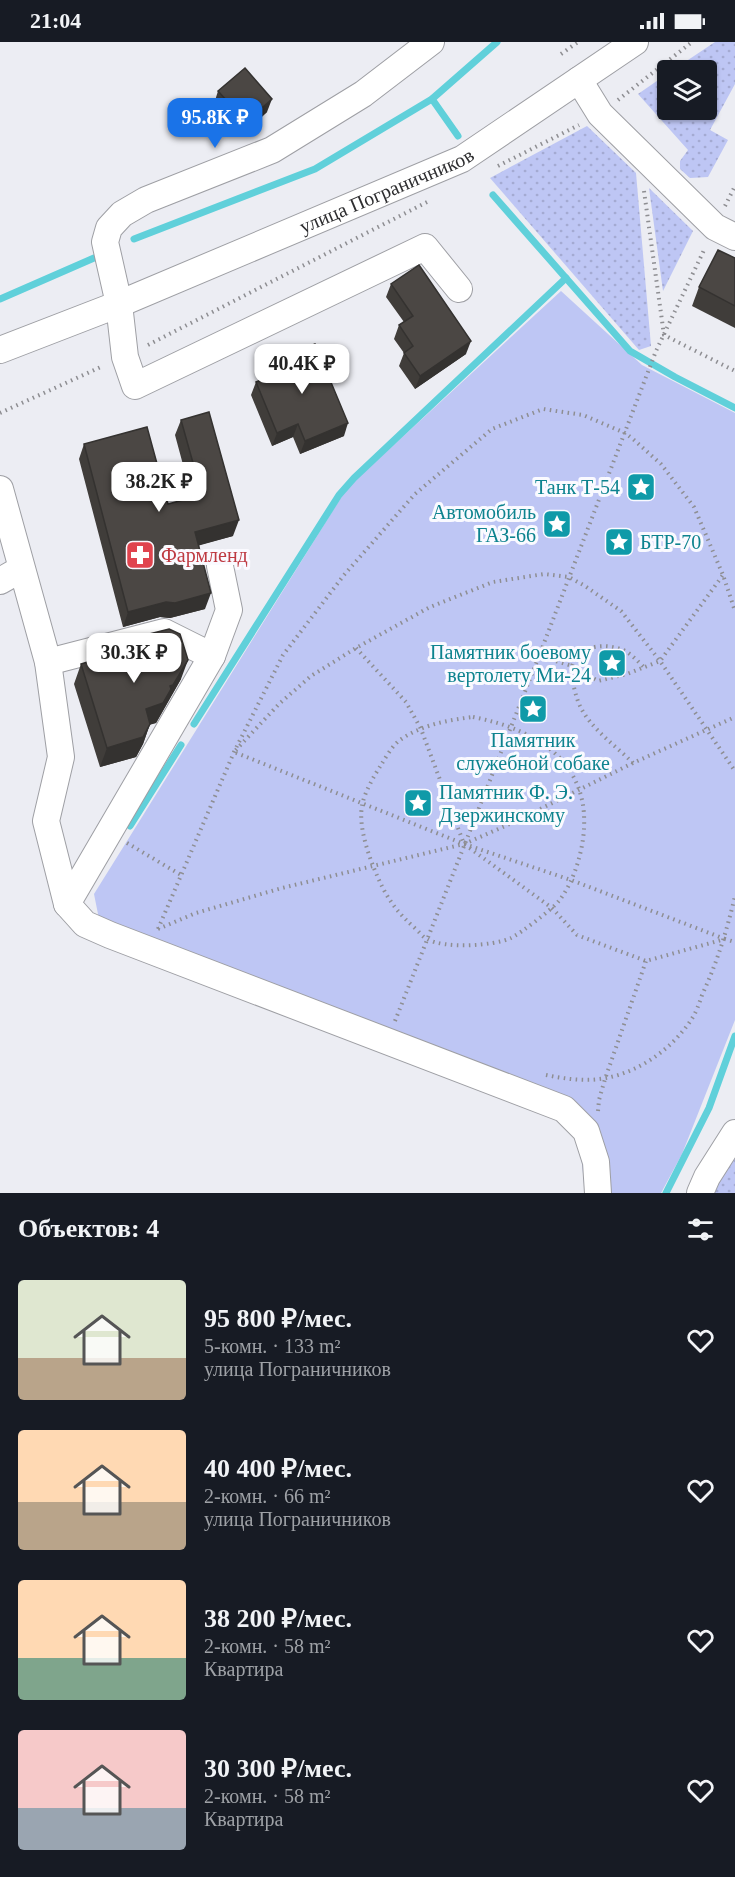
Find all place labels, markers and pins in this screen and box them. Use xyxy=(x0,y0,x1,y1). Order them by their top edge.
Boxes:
pin: 95.8K ₽ xyxy=(160,98,270,149)
pin: 40.4K ₽ xyxy=(247,344,357,395)
pin: 38.2K ₽ xyxy=(104,462,214,513)
place icon: Танк Т-54 xyxy=(625,471,657,503)
place label: Танк Т-54 xyxy=(535,476,620,498)
place label: Автомобиль ГАЗ-66 xyxy=(432,501,536,546)
place icon: Автомобиль ГАЗ-66 xyxy=(541,508,573,540)
place icon: БТР-70 xyxy=(603,526,635,558)
place label: БТР-70 xyxy=(640,531,701,553)
pharmacy icon: Фармленд xyxy=(124,539,156,571)
place label: Фармленд xyxy=(161,544,248,567)
pin: 30.3K ₽ xyxy=(79,633,189,684)
place label: Памятник боевому вертолету Ми-24 xyxy=(430,641,591,687)
place icon: Памятник боевому вертолету Ми-24 xyxy=(596,647,628,679)
place icon: Памятник служебной собаке xyxy=(517,693,549,725)
place label: Памятник служебной собаке xyxy=(456,729,610,775)
place label: Памятник Ф. Э. Дзержинскому xyxy=(439,781,573,827)
place icon: Памятник Ф. Э. Дзержинскому xyxy=(402,787,434,819)

